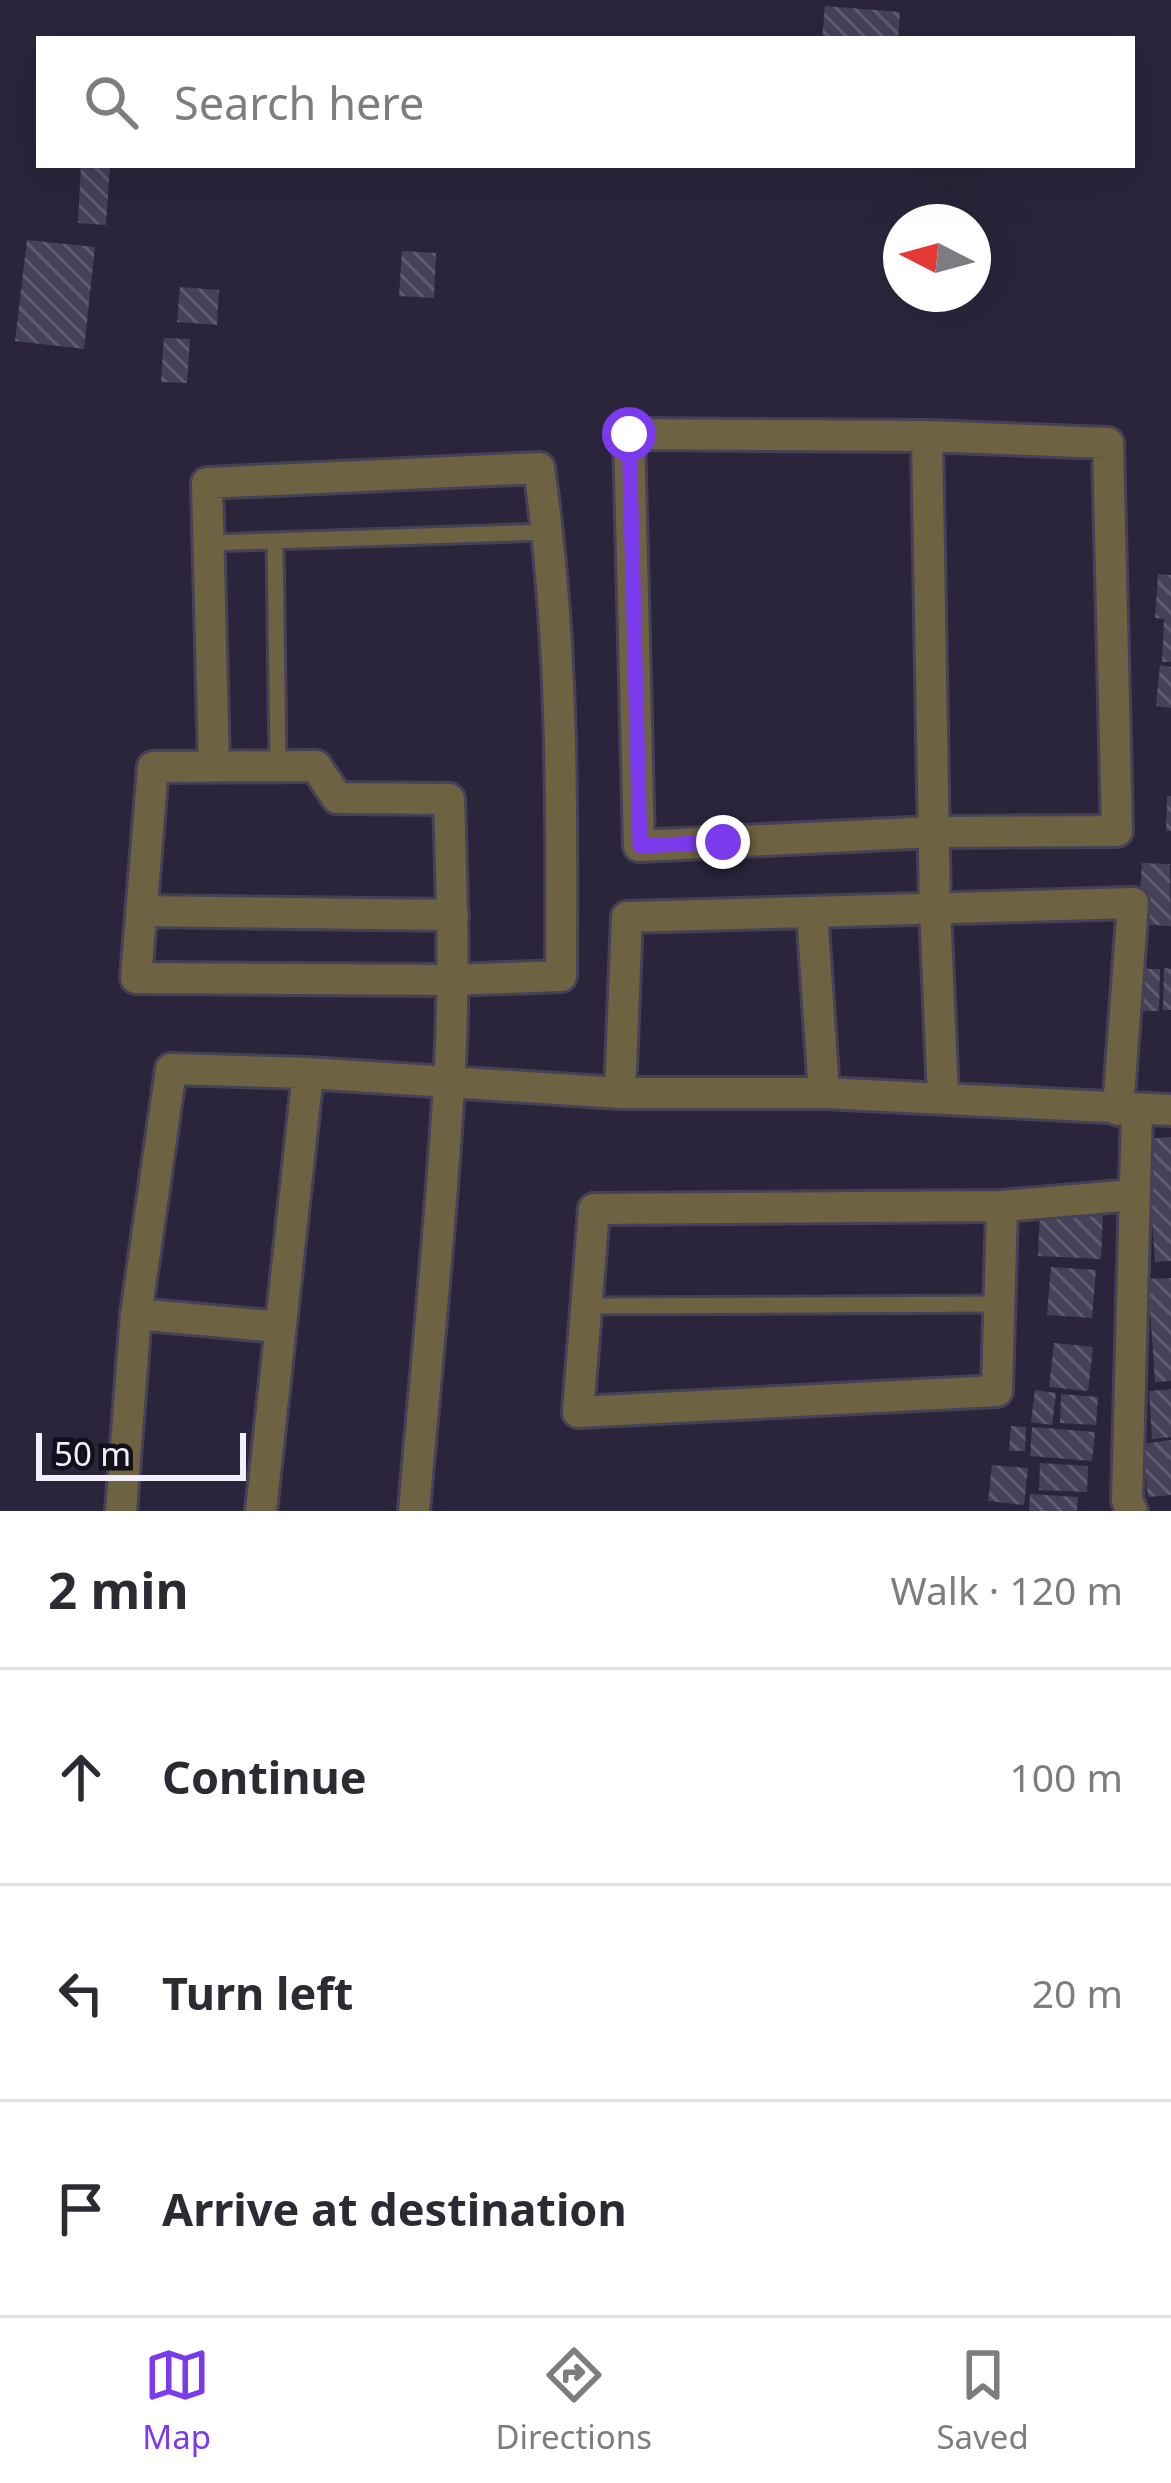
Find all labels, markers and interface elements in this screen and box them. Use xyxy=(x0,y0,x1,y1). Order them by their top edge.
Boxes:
search box xyxy=(36,36,1135,168)
icon: search xyxy=(78,69,144,135)
text: Search here xyxy=(174,72,424,133)
north arrow xyxy=(883,204,991,312)
route start xyxy=(602,407,656,461)
route end xyxy=(696,815,750,869)
scale bar xyxy=(36,1427,246,1480)
text: 50 m xyxy=(54,1431,131,1476)
text: 2 min xyxy=(48,1554,189,1624)
text: Walk · 120 m xyxy=(890,1563,1123,1616)
icon: ahead xyxy=(48,1744,114,1810)
text: Continue xyxy=(162,1746,367,1807)
text: 100 m xyxy=(1009,1750,1123,1803)
icon: left xyxy=(48,1960,114,2026)
text: Turn left xyxy=(162,1962,353,2023)
text: 20 m xyxy=(1032,1966,1123,2019)
icon: arrive xyxy=(48,2176,114,2242)
text: Arrive at destination xyxy=(162,2178,627,2239)
tab: Map xyxy=(142,2342,211,2459)
tab: Directions xyxy=(495,2342,652,2459)
tab: Saved xyxy=(936,2342,1029,2459)

